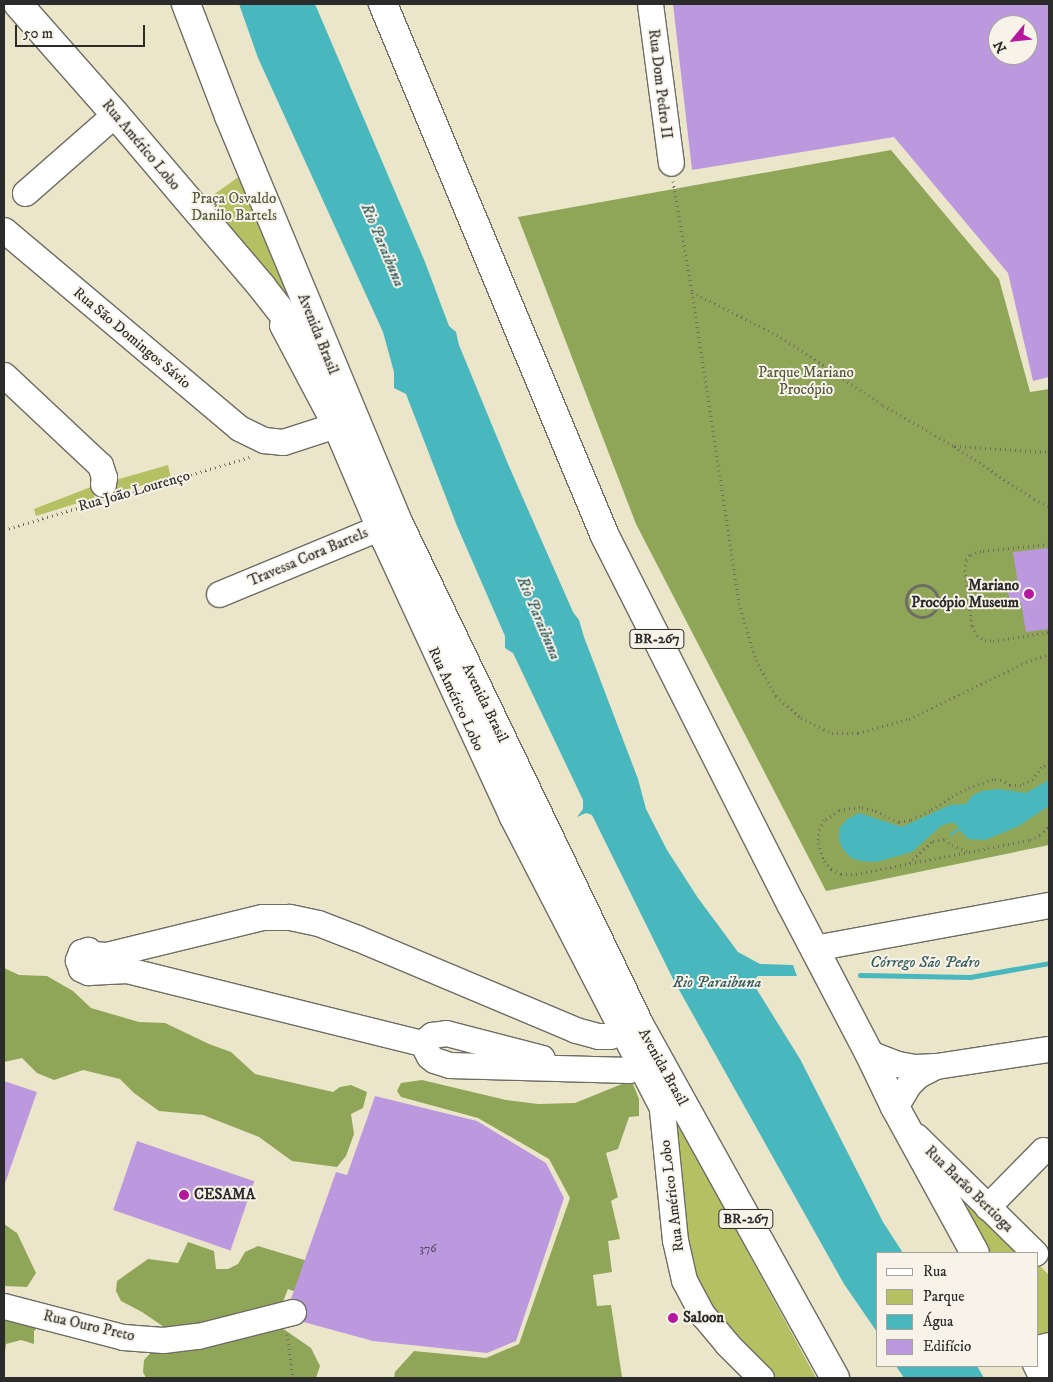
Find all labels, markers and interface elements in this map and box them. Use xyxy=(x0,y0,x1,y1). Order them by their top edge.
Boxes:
scale bar xyxy=(18,15,148,47)
north arrow xyxy=(988,15,1038,65)
text: 50 m xyxy=(23,24,53,43)
street label: Rua Dom Pedro II xyxy=(644,28,676,140)
text: N xyxy=(990,37,1011,56)
street label: Rua Américo Lobo xyxy=(98,96,184,194)
park label: Praça Osvaldo Danilo Bartels xyxy=(191,189,277,224)
water label: Rio Paraibuna xyxy=(357,200,409,290)
street label: Rua São Domingos Sávio xyxy=(70,284,194,392)
street label: Avenida Brasil xyxy=(294,291,342,377)
park label: Parque Mariano Procópio xyxy=(758,363,854,398)
street label: Rua João Lourenço xyxy=(76,466,192,516)
street label: Travessa Cora Bartels xyxy=(245,524,371,590)
water label: Rio Paraibuna xyxy=(513,573,565,663)
place label: Mariano Procópio Museum xyxy=(911,576,1019,611)
marker: Mariano Procópio Museum xyxy=(1023,588,1035,600)
road number: BR-267 xyxy=(628,628,686,650)
street label: Rua Américo Lobo xyxy=(424,644,488,754)
street label: Avenida Brasil xyxy=(458,661,512,745)
water label: Córrego São Pedro xyxy=(870,952,980,972)
water label: Rio Paraibuna xyxy=(673,972,761,992)
street label: Avenida Brasil xyxy=(634,1025,692,1109)
street label: Rua Américo Lobo xyxy=(656,1139,688,1253)
street label: Rua Barão Bertioga xyxy=(921,1142,1017,1236)
place label: CESAMA xyxy=(194,1186,255,1204)
marker: CESAMA xyxy=(178,1189,190,1201)
road number: BR-267 xyxy=(717,1208,775,1230)
house number: 376 xyxy=(420,1242,436,1256)
legend xyxy=(876,1252,1038,1367)
text: Rua xyxy=(923,1262,947,1281)
text: Parque xyxy=(923,1287,964,1306)
street label: Rua Ouro Preto xyxy=(41,1307,137,1345)
place label: Saloon xyxy=(683,1309,724,1327)
marker: Saloon xyxy=(667,1312,679,1324)
text: Água xyxy=(923,1312,953,1331)
text: Edifício xyxy=(923,1337,971,1356)

